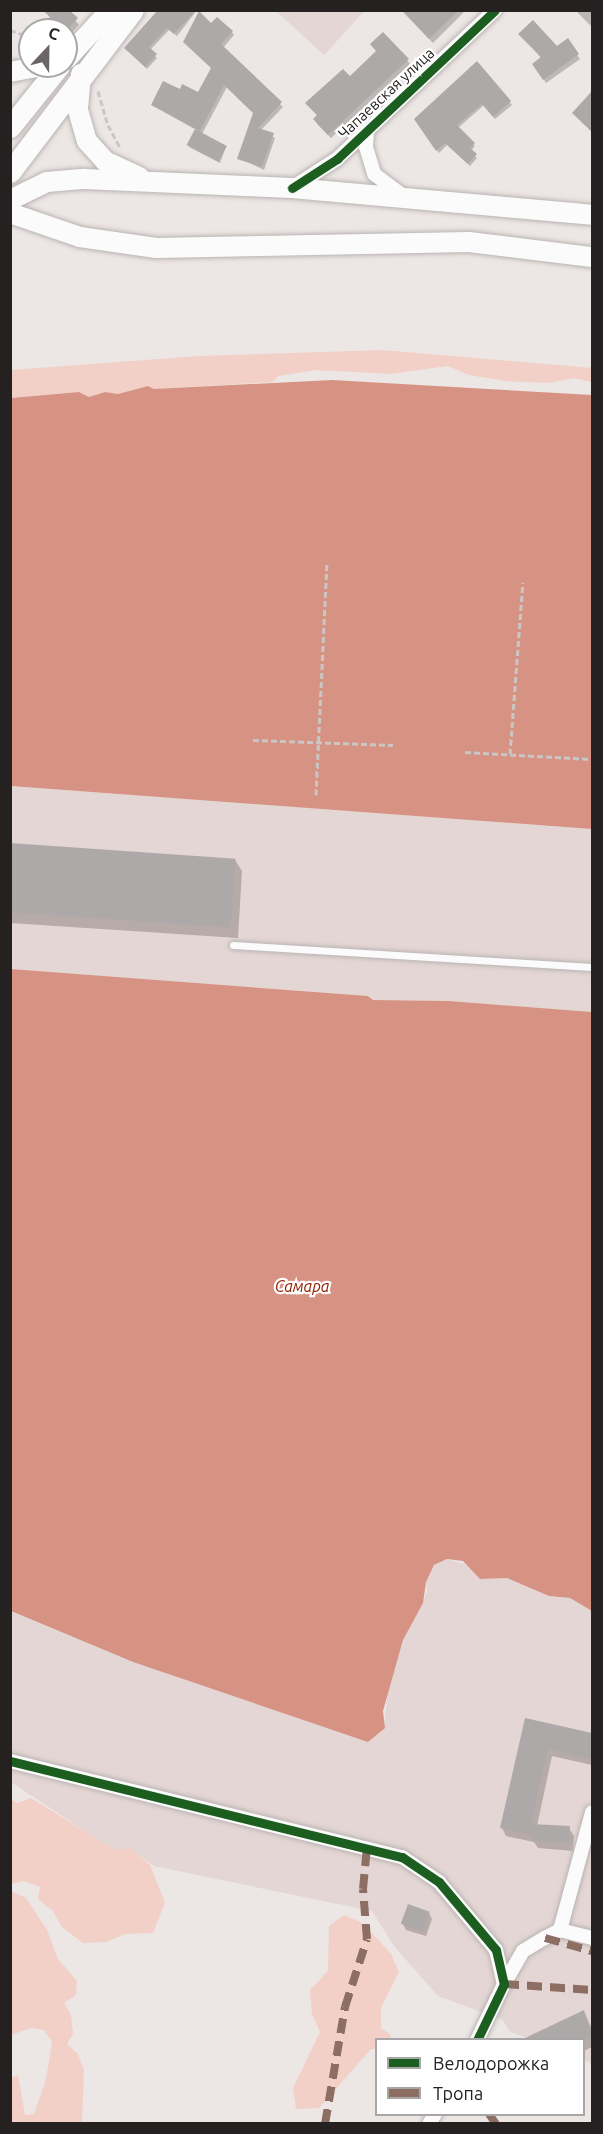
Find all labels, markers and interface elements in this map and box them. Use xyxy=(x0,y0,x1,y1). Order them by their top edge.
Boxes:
north arrow xyxy=(18,18,78,78)
text: С xyxy=(46,23,62,43)
street label: Чапаевская улица xyxy=(334,44,438,142)
water label: Самара xyxy=(275,1276,329,1296)
legend xyxy=(375,2038,585,2116)
text: Велодорожка xyxy=(433,2053,549,2073)
text: Тропа xyxy=(433,2083,483,2103)

